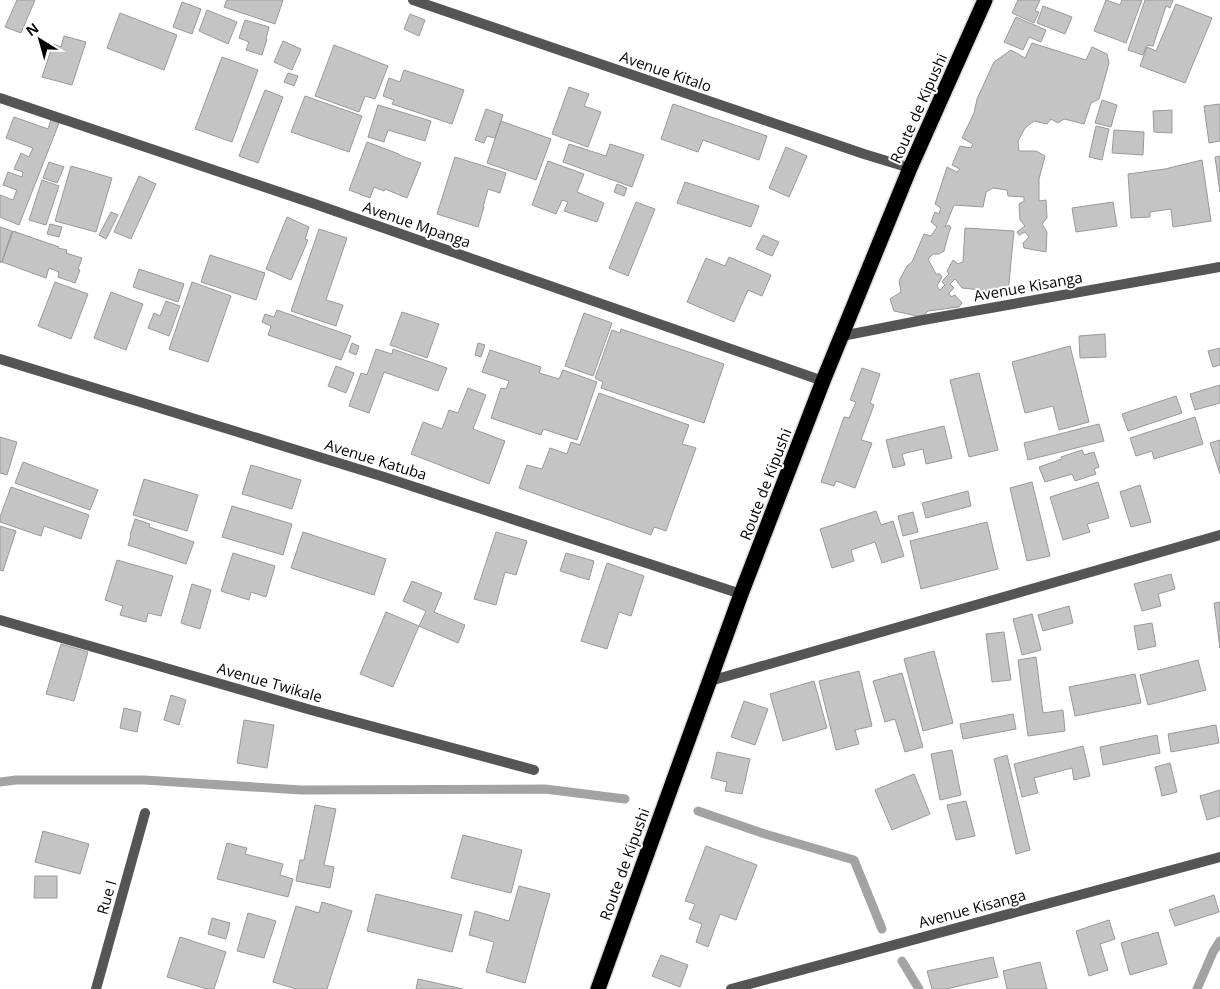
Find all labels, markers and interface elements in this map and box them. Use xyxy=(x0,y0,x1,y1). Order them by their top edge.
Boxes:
north arrow xyxy=(15,15,65,65)
text: N xyxy=(22,18,42,40)
street label: Avenue Kitalo xyxy=(618,46,714,96)
street label: Route de Kipushi xyxy=(885,50,951,166)
street label: Avenue Mpanga xyxy=(360,196,474,252)
street label: Avenue Kisanga xyxy=(972,267,1084,305)
street label: Route de Kipushi xyxy=(734,425,796,543)
street label: Avenue Katuba xyxy=(323,434,429,484)
street label: Avenue Twikale xyxy=(215,657,325,707)
street label: Route de Kipushi xyxy=(594,805,654,923)
street label: Rue I xyxy=(92,877,120,917)
street label: Avenue Kisanga xyxy=(916,884,1028,932)

